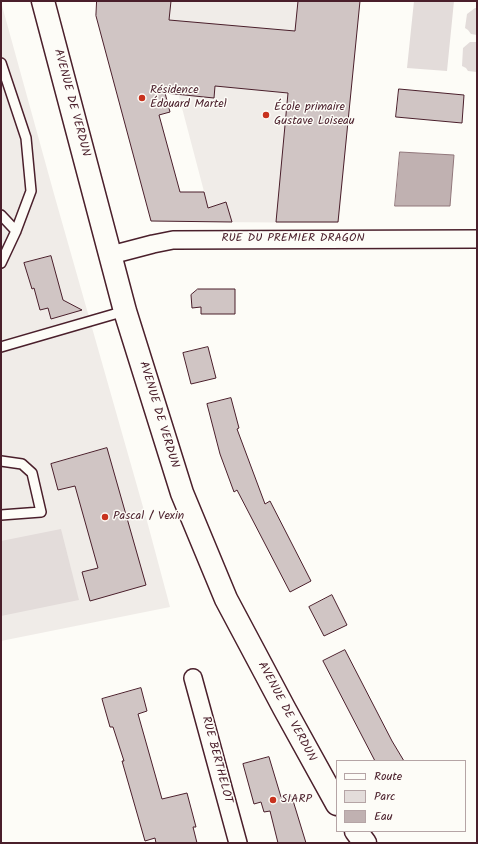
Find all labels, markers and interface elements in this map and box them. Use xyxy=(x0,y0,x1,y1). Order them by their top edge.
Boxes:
street label: AVENUE DE VERDUN xyxy=(50,48,92,158)
place label: Résidence Édouard Martel xyxy=(150,84,227,112)
marker: Résidence Édouard Martel xyxy=(137,93,147,103)
place label: École primaire Gustave Loiseau xyxy=(274,101,355,129)
marker: École primaire Gustave Loiseau xyxy=(261,110,271,120)
street label: RUE DU PREMIER DRAGON xyxy=(221,232,365,246)
street label: AVENUE DE VERDUN xyxy=(135,360,181,470)
place label: Pascal / Vexin xyxy=(113,510,184,524)
marker: Pascal / Vexin xyxy=(100,512,110,522)
street label: AVENUE DE VERDUN xyxy=(254,660,318,764)
street label: RUE BERTHELOT xyxy=(197,715,235,805)
legend xyxy=(336,760,466,832)
text: Route xyxy=(374,767,402,786)
text: Parc xyxy=(374,787,395,806)
place label: SIARP xyxy=(281,793,312,807)
marker: SIARP xyxy=(268,795,278,805)
text: Eau xyxy=(374,807,392,826)

